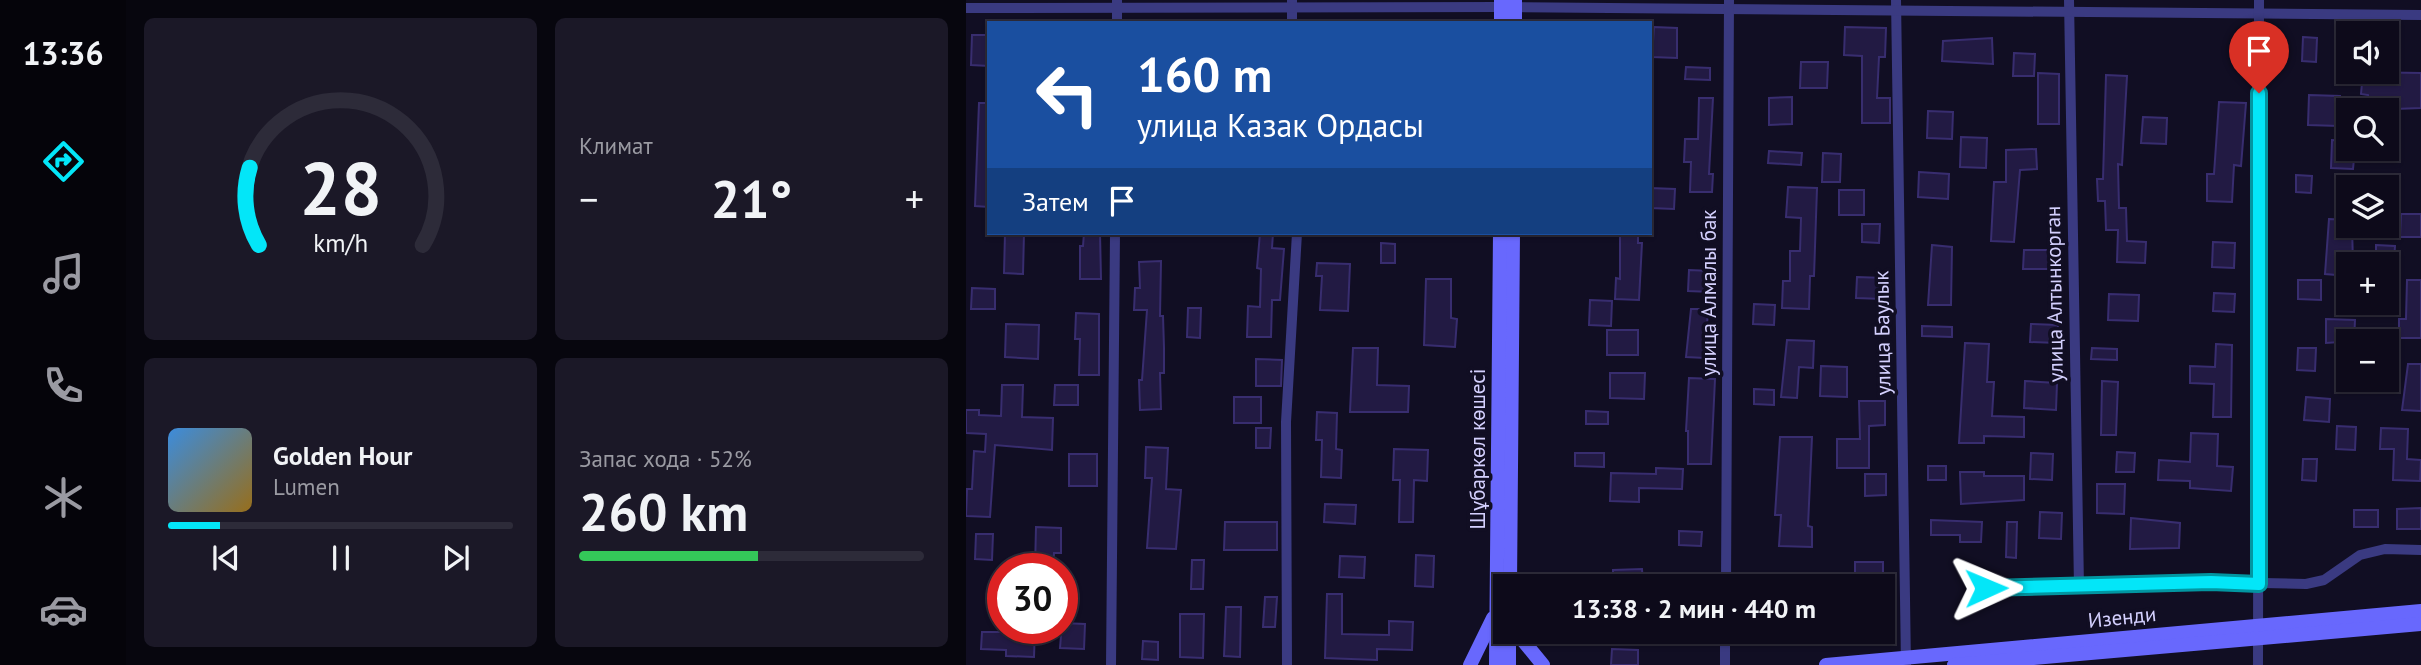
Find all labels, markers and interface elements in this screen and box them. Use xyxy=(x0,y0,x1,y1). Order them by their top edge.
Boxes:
pin xyxy=(2229,21,2289,93)
map controls xyxy=(2336,21,2399,392)
button: sound xyxy=(2336,21,2399,84)
text: 13:36 xyxy=(22,32,104,74)
icon: arrive xyxy=(2240,32,2278,70)
text: 160 m xyxy=(1137,42,1272,106)
icon: left xyxy=(1022,49,1113,140)
button: search xyxy=(2336,98,2399,161)
text: улица Казак Ордасы xyxy=(1137,104,1424,146)
text: Климат xyxy=(579,131,653,160)
icon: directions xyxy=(39,137,88,186)
text: 28 xyxy=(299,141,382,235)
text: 21° xyxy=(711,165,792,232)
text: − xyxy=(579,174,598,223)
text: + xyxy=(905,174,924,223)
button: layers xyxy=(2336,175,2399,238)
icon: arrive xyxy=(1103,182,1141,220)
text: Затем xyxy=(1022,185,1089,218)
street label: улица Алтынкорган xyxy=(2039,205,2069,383)
street label: улица Алмалы бак xyxy=(1695,210,1722,376)
text: km/h xyxy=(313,227,368,259)
icon: music xyxy=(39,249,88,298)
button: + xyxy=(2336,252,2399,315)
street label: улица Баулык xyxy=(1867,270,1897,396)
button: − xyxy=(2336,329,2399,392)
icon: phone xyxy=(39,361,88,410)
street label: Шұбаркөл көшесі xyxy=(1464,369,1491,529)
text: Golden Hour xyxy=(273,439,412,472)
text: Запас хода · 52% xyxy=(579,444,752,473)
text: Lumen xyxy=(273,472,340,501)
icon: climate xyxy=(39,473,88,522)
text: 260 km xyxy=(579,478,748,545)
icon: previous xyxy=(207,539,245,577)
icon: pause xyxy=(322,539,360,577)
icon: next xyxy=(437,539,475,577)
position arrow xyxy=(1949,551,2023,625)
speed limit sign: 30 xyxy=(987,553,1078,644)
icon: car xyxy=(39,585,88,634)
text: 13:38 · 2 мин · 440 m xyxy=(1572,592,1816,625)
street label: Изенди xyxy=(2087,600,2157,634)

